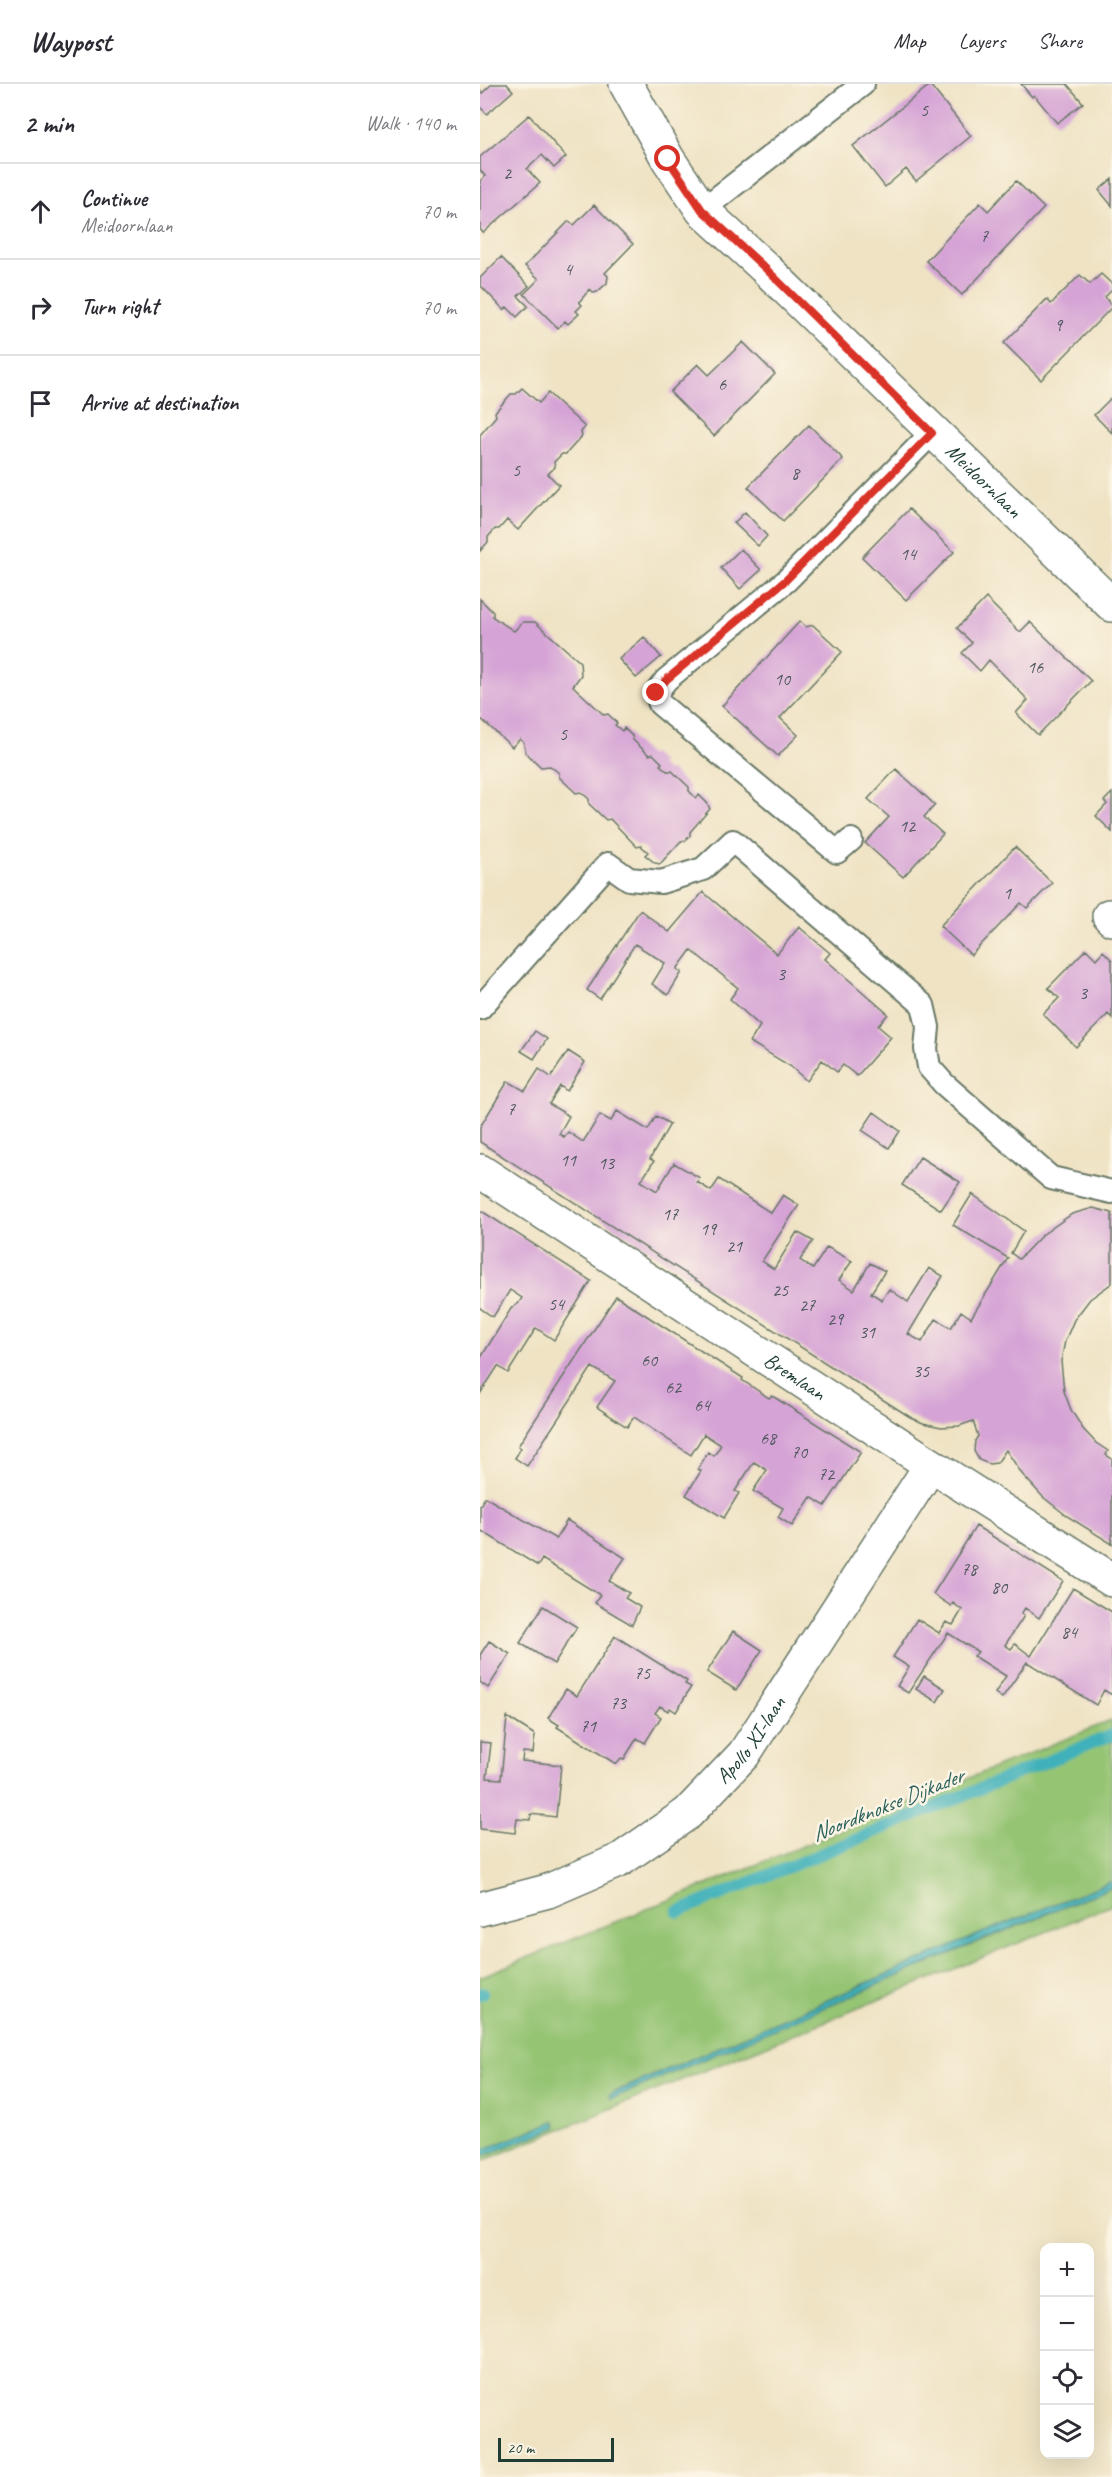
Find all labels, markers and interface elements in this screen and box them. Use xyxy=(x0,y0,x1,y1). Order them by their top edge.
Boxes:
text: Waypost xyxy=(30,24,111,59)
text: Map xyxy=(893,28,926,54)
text: Layers xyxy=(959,28,1005,54)
text: Share xyxy=(1038,28,1082,54)
house number: 5 xyxy=(920,99,929,121)
text: 2 min xyxy=(24,107,74,140)
text: Walk · 140 m xyxy=(366,111,456,136)
route start xyxy=(654,145,680,171)
house number: 2 xyxy=(503,162,513,184)
text: Continue xyxy=(81,185,147,213)
icon: ahead xyxy=(24,195,57,228)
text: 70 m xyxy=(422,199,456,224)
text: Meidoornlaan xyxy=(81,213,172,238)
house number: 7 xyxy=(980,225,989,247)
house number: 4 xyxy=(564,258,574,280)
icon: right xyxy=(24,291,57,324)
text: Turn right xyxy=(81,293,158,321)
text: 70 m xyxy=(422,295,456,320)
house number: 9 xyxy=(1054,314,1064,336)
house number: 6 xyxy=(718,373,727,395)
icon: arrive xyxy=(24,387,57,420)
text: Arrive at destination xyxy=(81,389,238,417)
street label: Meidoornlaan xyxy=(940,438,1028,524)
house number: 5 xyxy=(512,459,521,481)
house number: 8 xyxy=(791,462,801,484)
house number: 14 xyxy=(900,543,918,565)
house number: 16 xyxy=(1027,656,1044,678)
house number: 10 xyxy=(774,668,792,690)
route end xyxy=(642,679,668,705)
house number: 5 xyxy=(559,723,568,745)
house number: 12 xyxy=(899,815,917,837)
house number: 1 xyxy=(1003,882,1012,904)
house number: 3 xyxy=(777,963,787,985)
house number: 3 xyxy=(1079,982,1089,1004)
house number: 7 xyxy=(507,1098,516,1120)
house number: 11 xyxy=(560,1149,577,1171)
house number: 13 xyxy=(598,1152,616,1174)
house number: 17 xyxy=(662,1203,679,1225)
house number: 19 xyxy=(700,1218,718,1240)
house number: 21 xyxy=(726,1235,743,1257)
house number: 25 xyxy=(772,1279,789,1301)
house number: 54 xyxy=(548,1293,566,1315)
house number: 27 xyxy=(799,1294,816,1316)
house number: 29 xyxy=(827,1308,845,1330)
house number: 31 xyxy=(859,1321,876,1343)
street label: Bremlaan xyxy=(759,1347,831,1406)
house number: 60 xyxy=(641,1349,659,1371)
house number: 35 xyxy=(913,1360,930,1382)
house number: 62 xyxy=(665,1376,683,1398)
house number: 64 xyxy=(694,1394,712,1416)
house number: 68 xyxy=(760,1427,778,1449)
house number: 70 xyxy=(791,1441,809,1463)
house number: 72 xyxy=(818,1463,836,1485)
house number: 78 xyxy=(961,1558,979,1580)
house number: 80 xyxy=(991,1576,1009,1598)
house number: 84 xyxy=(1061,1621,1079,1643)
house number: 75 xyxy=(634,1662,651,1684)
street label: Apollo XI-laan xyxy=(710,1691,791,1789)
house number: 73 xyxy=(610,1692,628,1714)
house number: 71 xyxy=(580,1715,597,1737)
water label: Noordknokse Dijkader xyxy=(807,1760,971,1848)
map controls xyxy=(1040,2243,1094,2459)
button: + xyxy=(1040,2243,1094,2297)
button: − xyxy=(1040,2297,1094,2351)
button: locate xyxy=(1040,2351,1094,2405)
button: layers xyxy=(1040,2405,1094,2459)
scale bar xyxy=(498,2435,614,2462)
text: 20 m xyxy=(507,2438,534,2458)

